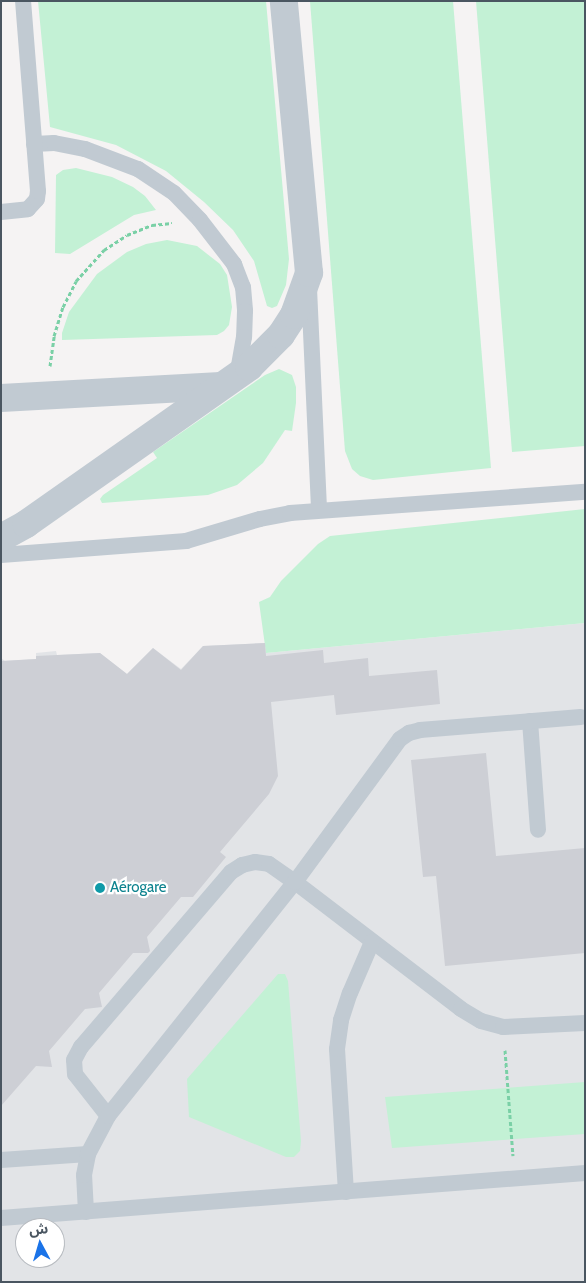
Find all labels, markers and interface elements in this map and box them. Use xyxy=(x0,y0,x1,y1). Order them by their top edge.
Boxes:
place label: Aérogare xyxy=(110,879,166,897)
marker: Aérogare xyxy=(94,882,106,894)
north arrow xyxy=(15,1218,65,1268)
text: ش xyxy=(28,1219,49,1239)

